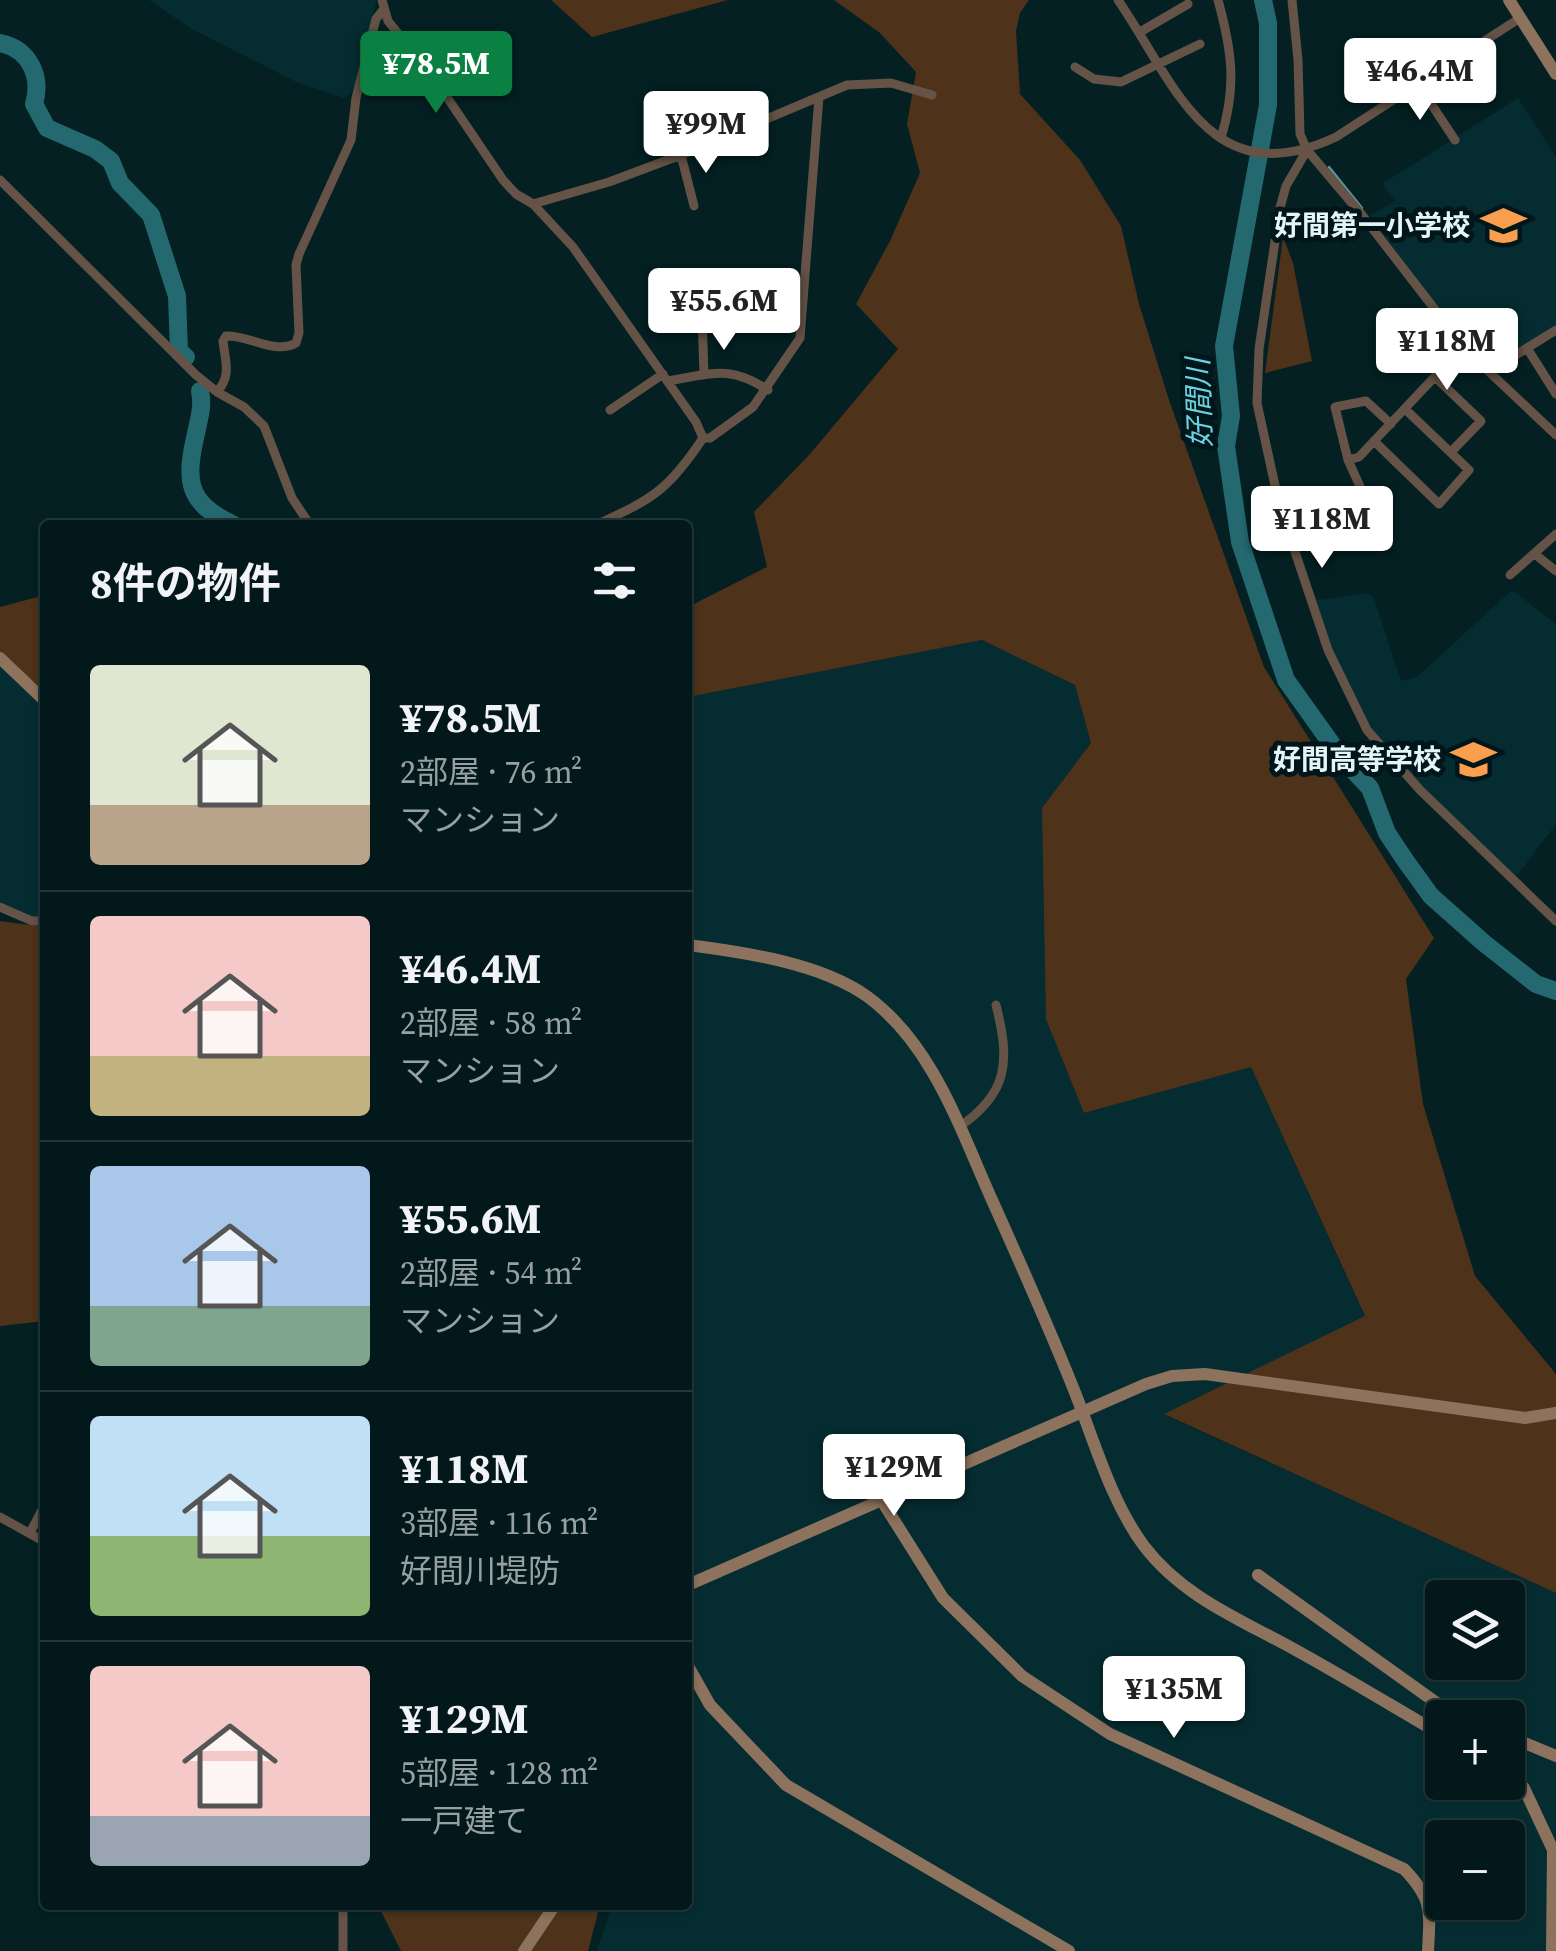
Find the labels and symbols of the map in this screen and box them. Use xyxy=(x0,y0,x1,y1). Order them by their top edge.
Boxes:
pin: ¥78.5M xyxy=(355,31,517,116)
pin: ¥46.4M xyxy=(1339,38,1501,123)
pin: ¥99M xyxy=(647,91,765,176)
school or university icon: 好間第一小学校 xyxy=(1479,201,1527,249)
place label: 好間第一小学校 xyxy=(1274,206,1470,244)
pin: ¥55.6M xyxy=(643,268,805,353)
pin: ¥118M xyxy=(1377,308,1517,393)
water label: 好間川 xyxy=(1177,354,1221,449)
pin: ¥118M xyxy=(1252,486,1392,571)
school or university icon: 好間高等学校 xyxy=(1450,735,1498,783)
place label: 好間高等学校 xyxy=(1273,740,1441,778)
pin: ¥129M xyxy=(824,1434,964,1519)
pin: ¥135M xyxy=(1104,1656,1244,1741)

